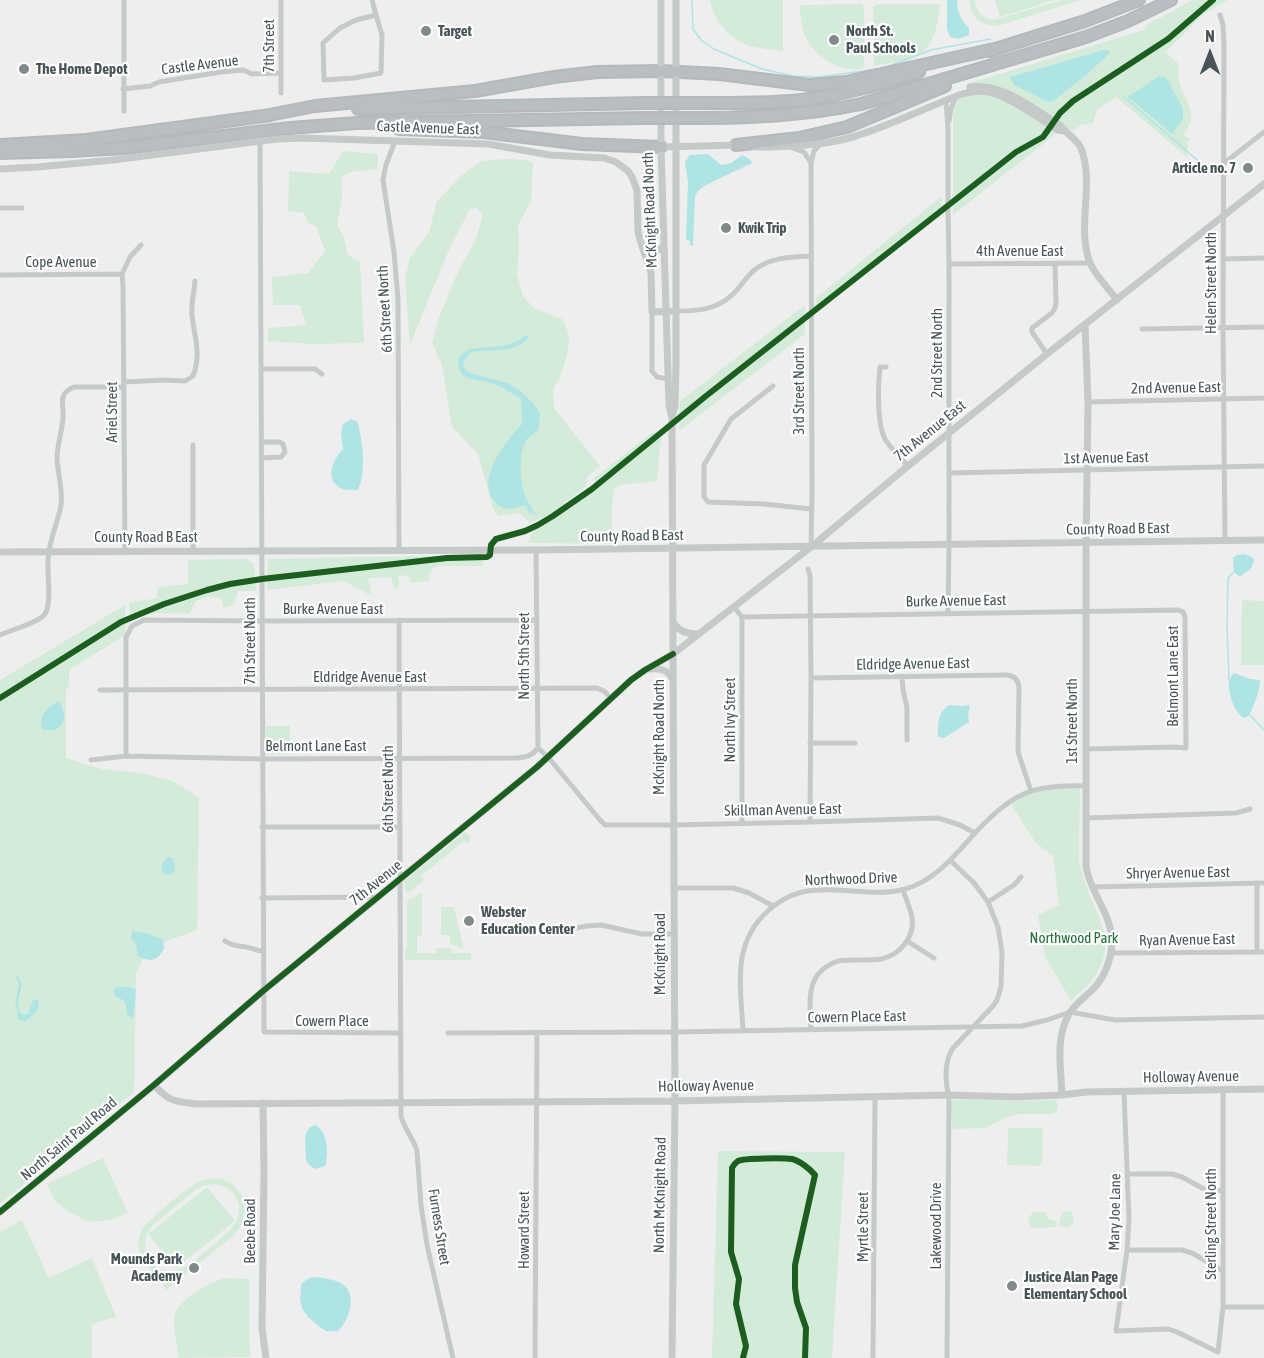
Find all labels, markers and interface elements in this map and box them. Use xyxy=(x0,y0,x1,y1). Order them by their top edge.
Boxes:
street label: 7th Street xyxy=(260,19,278,73)
place label: Target xyxy=(438,22,472,40)
place label: North St. Paul Schools xyxy=(846,22,916,57)
marker: Target xyxy=(419,24,433,38)
north arrow xyxy=(1180,24,1240,84)
text: N xyxy=(1205,27,1215,45)
marker: North St. Paul Schools xyxy=(827,33,841,47)
street label: Castle Avenue xyxy=(160,51,240,79)
place label: The Home Depot xyxy=(36,60,128,78)
marker: The Home Depot xyxy=(17,62,31,76)
street label: Castle Avenue East xyxy=(376,117,480,139)
street label: McKnight Road North xyxy=(639,152,661,268)
place label: Article no. 7 xyxy=(1172,159,1236,177)
marker: Article no. 7 xyxy=(1241,161,1255,175)
place label: Kwik Trip xyxy=(738,219,787,237)
marker: Kwik Trip xyxy=(719,221,733,235)
street label: Helen Street North xyxy=(1202,232,1220,334)
street label: 4th Avenue East xyxy=(976,242,1064,260)
street label: Cope Avenue xyxy=(25,253,97,271)
street label: 6th Street North xyxy=(374,265,396,353)
street label: 2nd Street North xyxy=(928,308,946,398)
street label: 3rd Street North xyxy=(790,347,808,435)
street label: 2nd Avenue East xyxy=(1131,378,1221,398)
street label: Ariel Street xyxy=(103,382,121,442)
street label: 7th Avenue East xyxy=(890,397,970,465)
street label: 1st Avenue East xyxy=(1063,448,1149,468)
street label: County Road B East xyxy=(1066,519,1170,539)
street label: County Road B East xyxy=(580,526,684,546)
street label: County Road B East xyxy=(94,528,198,546)
street label: Burke Avenue East xyxy=(906,591,1006,611)
street label: 7th Street North xyxy=(241,597,259,685)
street label: Burke Avenue East xyxy=(283,600,383,618)
street label: North 5th Street xyxy=(515,612,533,700)
street label: Belmont Lane East xyxy=(1164,625,1182,727)
street label: Eldridge Avenue East xyxy=(856,654,970,674)
street label: Eldridge Avenue East xyxy=(313,668,427,686)
street label: North Ivy Street xyxy=(721,678,739,762)
street label: 1st Street North xyxy=(1063,678,1081,764)
street label: McKnight Road North xyxy=(650,679,668,795)
street label: Belmont Lane East xyxy=(265,737,367,755)
street label: 6th Street North xyxy=(379,745,397,833)
street label: Skillman Avenue East xyxy=(724,800,842,820)
street label: 7th Avenue xyxy=(346,856,406,910)
street label: Shryer Avenue East xyxy=(1126,863,1230,883)
street label: Northwood Drive xyxy=(804,868,898,890)
place label: Webster Education Center xyxy=(481,903,575,938)
street label: McKnight Road xyxy=(651,913,669,995)
marker: Webster Education Center xyxy=(462,914,476,928)
park label: Northwood Park xyxy=(1030,929,1118,947)
street label: Ryan Avenue East xyxy=(1139,930,1235,950)
street label: Cowern Place East xyxy=(807,1007,907,1027)
street label: Cowern Place xyxy=(295,1012,369,1030)
street label: Holloway Avenue xyxy=(1143,1067,1239,1087)
street label: Holloway Avenue xyxy=(658,1076,754,1096)
street label: North Saint Paul Road xyxy=(17,1093,121,1185)
street label: North McKnight Road xyxy=(650,1137,670,1253)
street label: Sterling Street North xyxy=(1202,1168,1220,1280)
street label: Mary Joe Lane xyxy=(1105,1173,1125,1251)
street label: Lakewood Drive xyxy=(927,1183,945,1269)
street label: Furness Street xyxy=(424,1187,454,1267)
street label: Howard Street xyxy=(515,1191,533,1269)
street label: Myrtle Street xyxy=(854,1192,872,1262)
street label: Beebe Road xyxy=(241,1198,259,1264)
place label: Mounds Park Academy xyxy=(111,1250,182,1285)
marker: Mounds Park Academy xyxy=(187,1261,201,1275)
place label: Justice Alan Page Elementary School xyxy=(1024,1268,1127,1303)
marker: Justice Alan Page Elementary School xyxy=(1005,1279,1019,1293)

